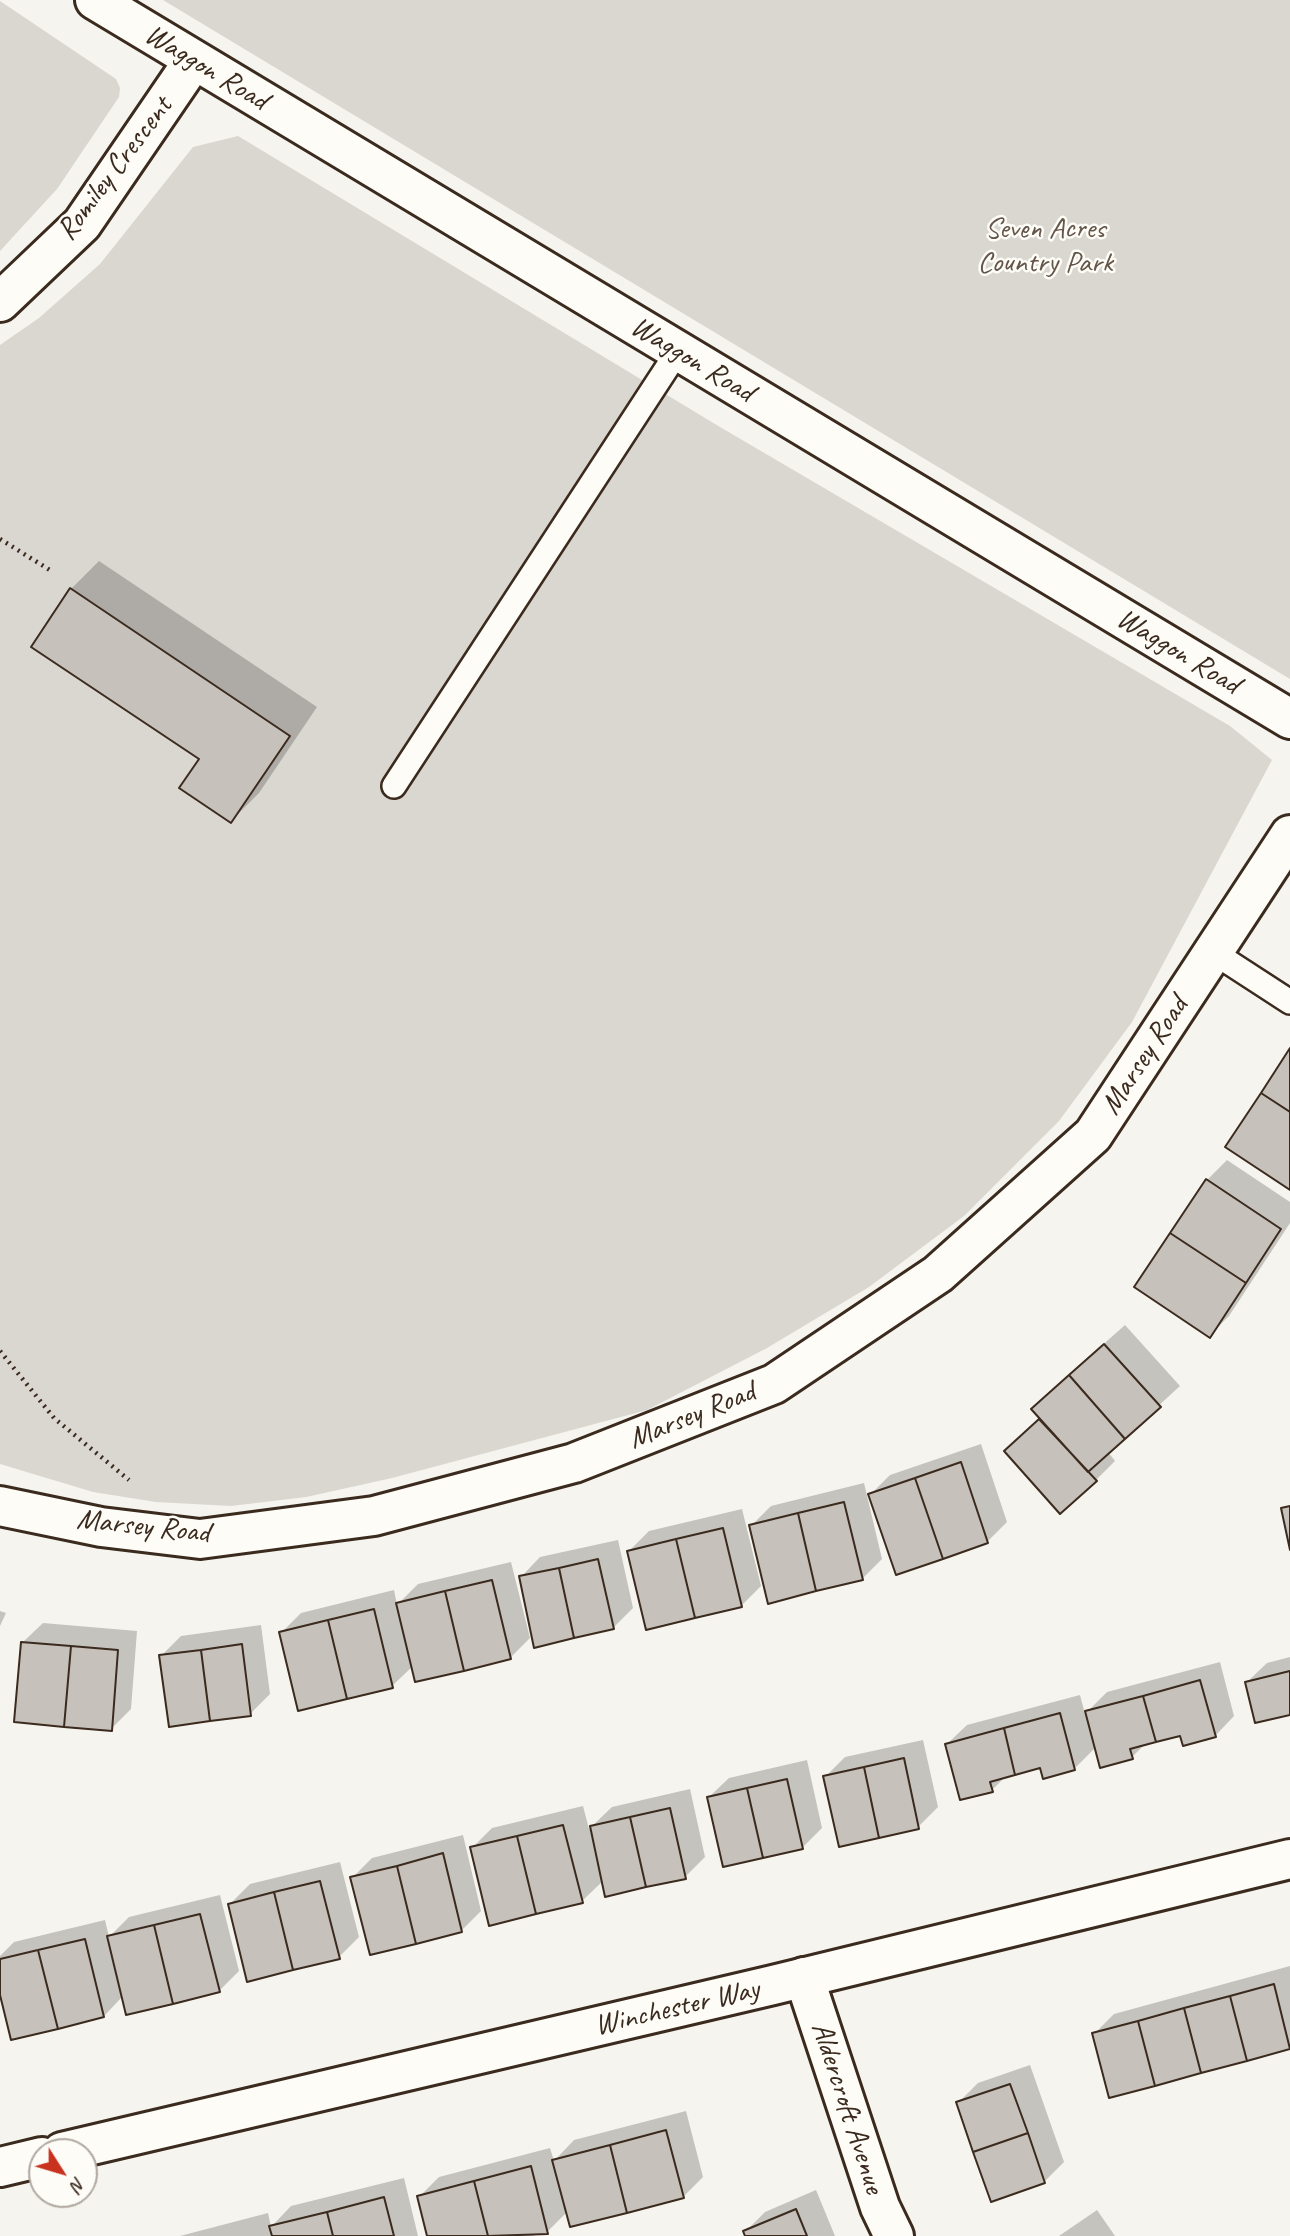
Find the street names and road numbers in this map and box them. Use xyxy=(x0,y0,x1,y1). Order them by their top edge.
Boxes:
street label: Waggon Road xyxy=(138,17,274,119)
street label: Romiley Crescent xyxy=(49,90,181,248)
street label: Waggon Road xyxy=(624,309,760,411)
street label: Waggon Road xyxy=(1110,601,1246,703)
street label: Marsey Road xyxy=(1094,990,1196,1122)
street label: Marsey Road xyxy=(624,1374,760,1458)
street label: Marsey Road xyxy=(75,1502,211,1552)
street label: Winchester Way xyxy=(591,1972,763,2044)
street label: Aldercroft Avenue xyxy=(802,2018,892,2198)

